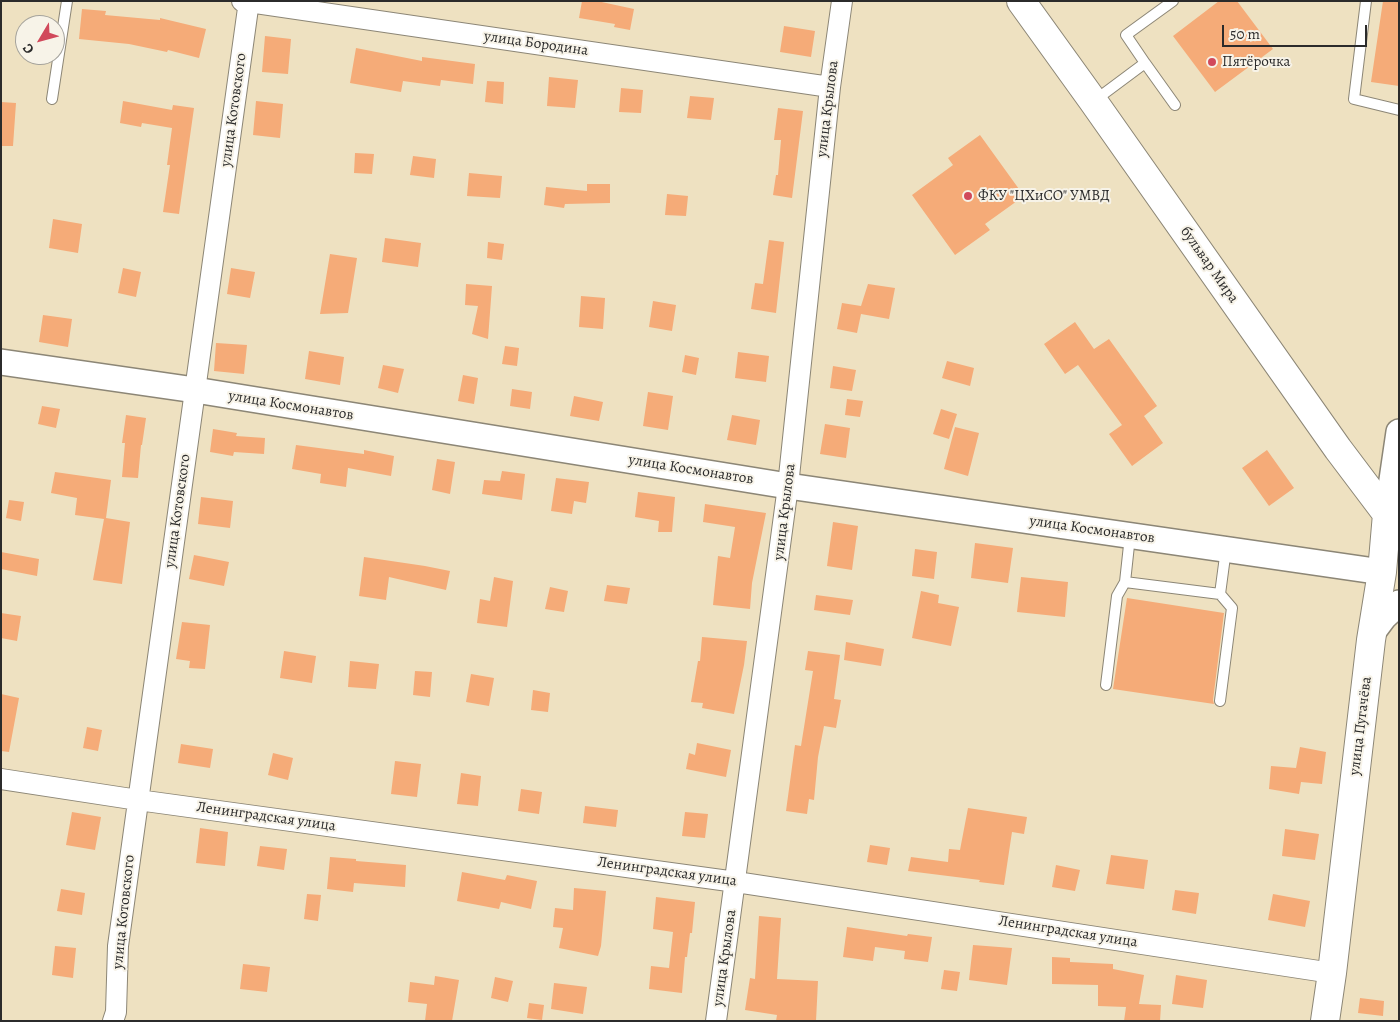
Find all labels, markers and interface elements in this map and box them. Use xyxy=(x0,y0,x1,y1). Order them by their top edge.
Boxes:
north arrow xyxy=(15,15,65,65)
scale bar xyxy=(1225,15,1370,47)
text: 50 m xyxy=(1230,24,1260,44)
street label: улица Бородина xyxy=(483,28,589,60)
text: С xyxy=(18,40,39,58)
street label: улица Котовского xyxy=(217,52,251,168)
place label: Пятёрочка xyxy=(1222,53,1290,71)
marker: Пятёрочка xyxy=(1206,56,1218,68)
street label: улица Крылова xyxy=(813,60,843,158)
place label: ФКУ "ЦХиСО" УМВД xyxy=(978,187,1110,205)
marker: ФКУ "ЦХиСО" УМВД xyxy=(962,190,974,202)
street label: бульвар Мира xyxy=(1176,223,1242,307)
street label: улица Космонавтов xyxy=(227,387,355,425)
street label: улица Космонавтов xyxy=(627,451,755,489)
street label: улица Котовского xyxy=(161,453,195,569)
street label: улица Крылова xyxy=(770,463,800,561)
street label: улица Космонавтов xyxy=(1028,512,1156,548)
street label: улица Пугачёва xyxy=(1346,676,1376,776)
street label: Ленинградская улица xyxy=(195,798,337,836)
street label: Ленинградская улица xyxy=(596,853,738,891)
street label: улица Котовского xyxy=(109,854,139,970)
street label: улица Крылова xyxy=(709,908,741,1008)
street label: Ленинградская улица xyxy=(997,912,1139,952)

